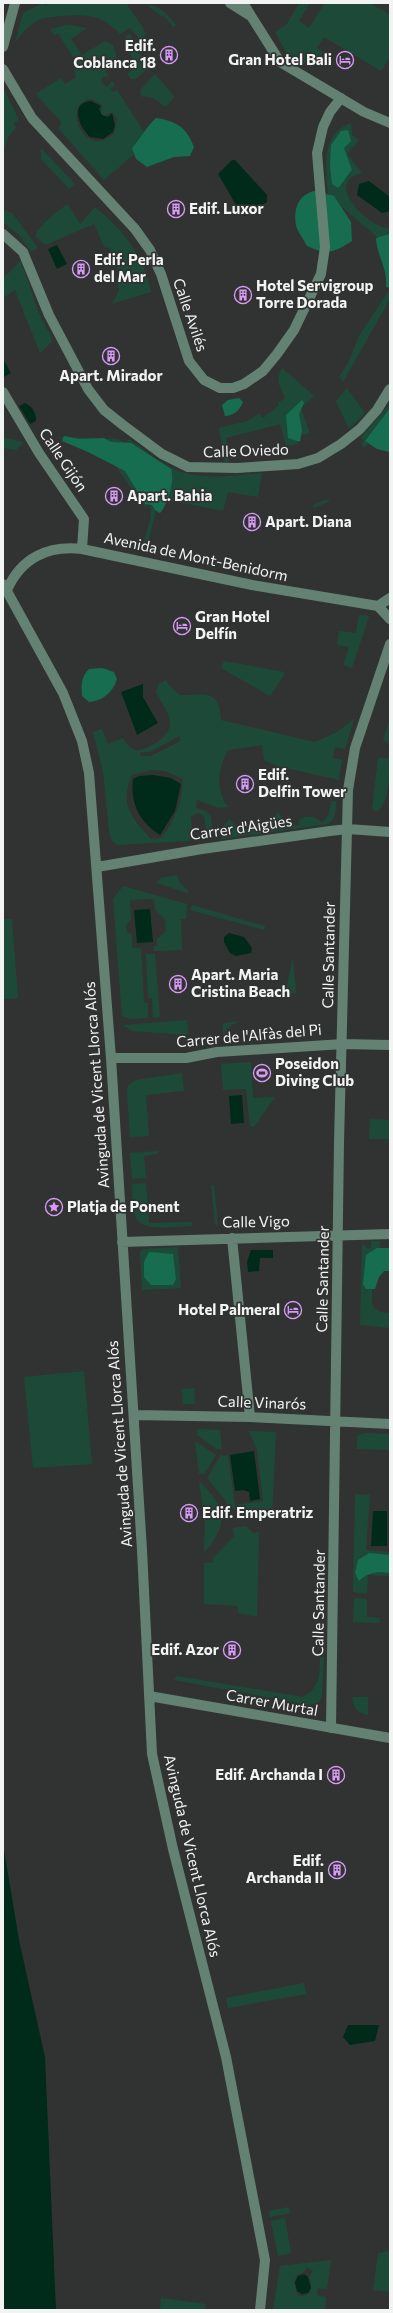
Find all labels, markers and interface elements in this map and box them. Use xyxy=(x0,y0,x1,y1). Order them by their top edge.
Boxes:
place label: Edif. Coblanca 18 xyxy=(73,36,156,71)
building icon: Edif. Coblanca 18 xyxy=(159,45,179,65)
place label: Gran Hotel Bali xyxy=(228,50,332,68)
hotel icon: Gran Hotel Bali xyxy=(335,50,355,70)
building icon: Edif. Luxor xyxy=(166,199,186,219)
place label: Edif. Luxor xyxy=(189,199,264,217)
place label: Edif. Perla del Mar xyxy=(94,250,164,285)
building icon: Edif. Perla del Mar xyxy=(71,259,91,279)
street label: Calle Avilés xyxy=(170,276,212,354)
place label: Hotel Servigroup Torre Dorada xyxy=(256,276,373,311)
building icon: Hotel Servigroup Torre Dorada xyxy=(233,285,253,305)
building icon: Apart. Mirador xyxy=(101,346,121,366)
place label: Apart. Mirador xyxy=(59,366,163,384)
street label: Calle Gijón xyxy=(36,424,92,495)
street label: Calle Oviedo xyxy=(203,440,289,460)
building icon: Apart. Bahia xyxy=(104,486,124,506)
place label: Apart. Bahia xyxy=(127,486,213,504)
building icon: Apart. Diana xyxy=(242,512,262,532)
place label: Apart. Diana xyxy=(265,512,352,530)
street label: Avenida de Mont-Benidorm xyxy=(103,528,290,584)
place label: Gran Hotel Delfín xyxy=(195,607,270,642)
hotel icon: Gran Hotel Delfín xyxy=(172,616,192,636)
place label: Edif. Delfin Tower xyxy=(258,765,346,800)
building icon: Edif. Delfin Tower xyxy=(235,774,255,794)
street label: Carrer d'Aigües xyxy=(189,811,293,843)
street label: Calle Santander xyxy=(318,901,338,1009)
place label: Apart. Maria Cristina Beach xyxy=(191,965,290,1000)
building icon: Apart. Maria Cristina Beach xyxy=(168,974,188,994)
street label: Avinguda de Vicent Llorca Alós xyxy=(80,981,112,1189)
street label: Carrer de l'Alfàs del Pi xyxy=(175,1020,322,1050)
place label: Poseidon Diving Club xyxy=(275,1054,354,1089)
sports icon: Poseidon Diving Club xyxy=(252,1063,272,1083)
place icon: Platja de Ponent xyxy=(44,1197,64,1217)
place label: Platja de Ponent xyxy=(67,1197,180,1215)
street label: Calle Vigo xyxy=(222,1211,290,1231)
street label: Calle Santander xyxy=(312,1225,332,1333)
place label: Hotel Palmeral xyxy=(178,1300,280,1318)
hotel icon: Hotel Palmeral xyxy=(283,1300,303,1320)
street label: Avinguda de Vicent Llorca Alós xyxy=(103,1340,135,1548)
street label: Calle Vinarós xyxy=(217,1391,307,1413)
building icon: Edif. Emperatriz xyxy=(179,1503,199,1523)
place label: Edif. Emperatriz xyxy=(202,1503,314,1521)
street label: Calle Santander xyxy=(308,1549,328,1657)
place label: Edif. Azor xyxy=(151,1640,219,1658)
building icon: Edif. Azor xyxy=(222,1640,242,1660)
street label: Carrer Murtal xyxy=(225,1685,320,1719)
street label: Avinguda de Vicent Llorca Alós xyxy=(161,1753,225,1959)
place label: Edif. Archanda I xyxy=(215,1765,323,1783)
building icon: Edif. Archanda I xyxy=(326,1765,346,1785)
place label: Edif. Archanda II xyxy=(246,1851,324,1886)
building icon: Edif. Archanda II xyxy=(327,1860,347,1880)

